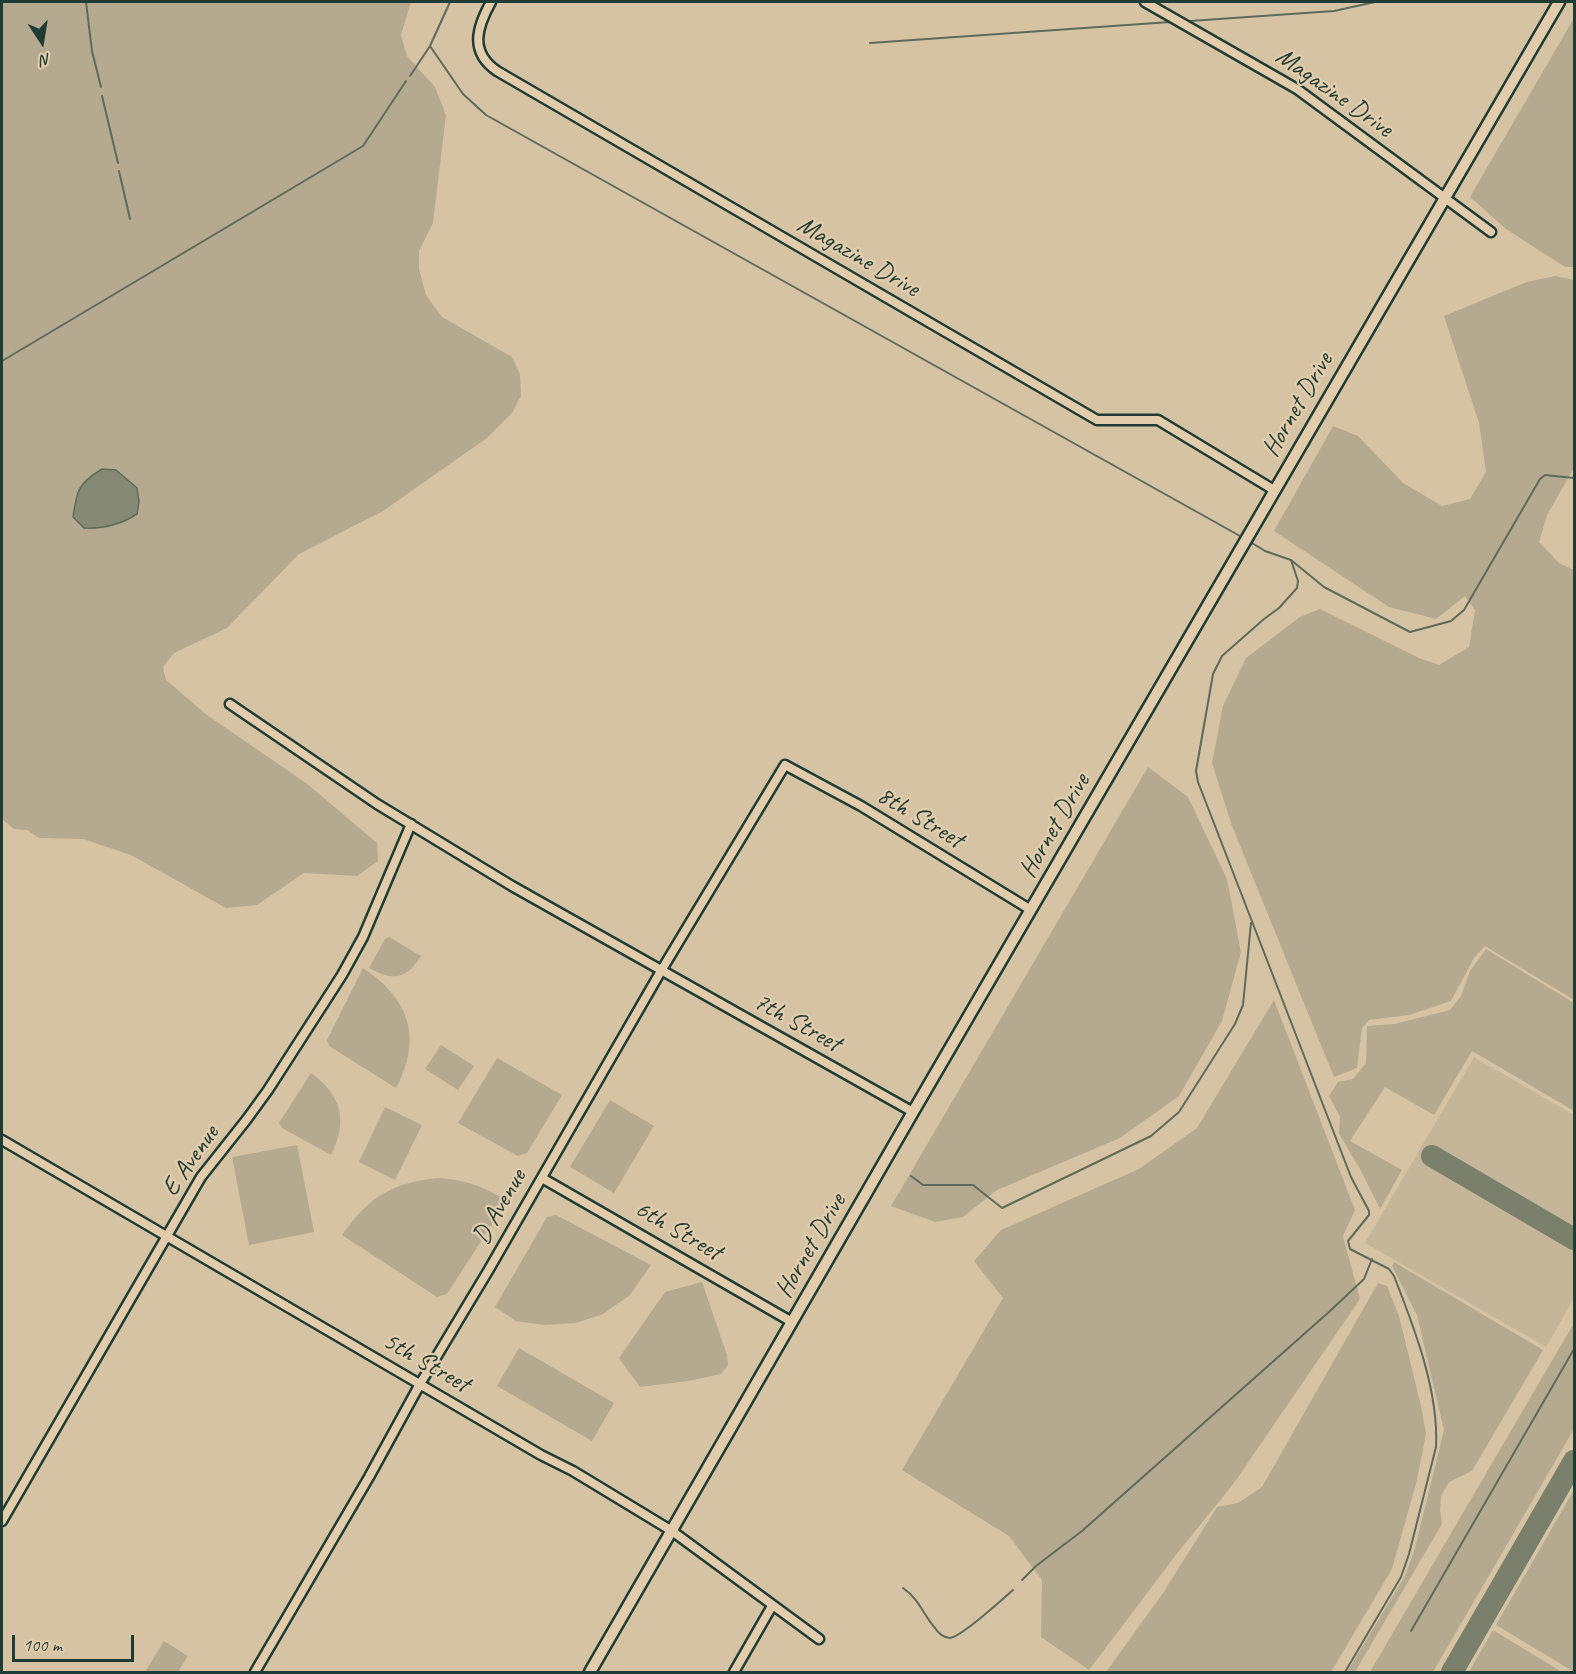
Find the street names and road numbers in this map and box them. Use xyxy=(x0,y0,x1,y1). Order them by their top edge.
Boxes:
street label: Magazine Drive xyxy=(1269,41,1399,145)
street label: Magazine Drive xyxy=(791,210,925,304)
street label: Hornet Drive xyxy=(1256,347,1340,463)
street label: Hornet Drive xyxy=(1013,768,1097,884)
street label: 8th Street xyxy=(871,780,969,856)
street label: 7th Street xyxy=(748,986,846,1060)
street label: E Avenue xyxy=(155,1119,227,1203)
street label: D Avenue xyxy=(466,1164,534,1250)
street label: Hornet Drive xyxy=(769,1188,853,1304)
street label: 6th Street xyxy=(629,1194,727,1268)
street label: 5th Street xyxy=(377,1326,475,1400)

